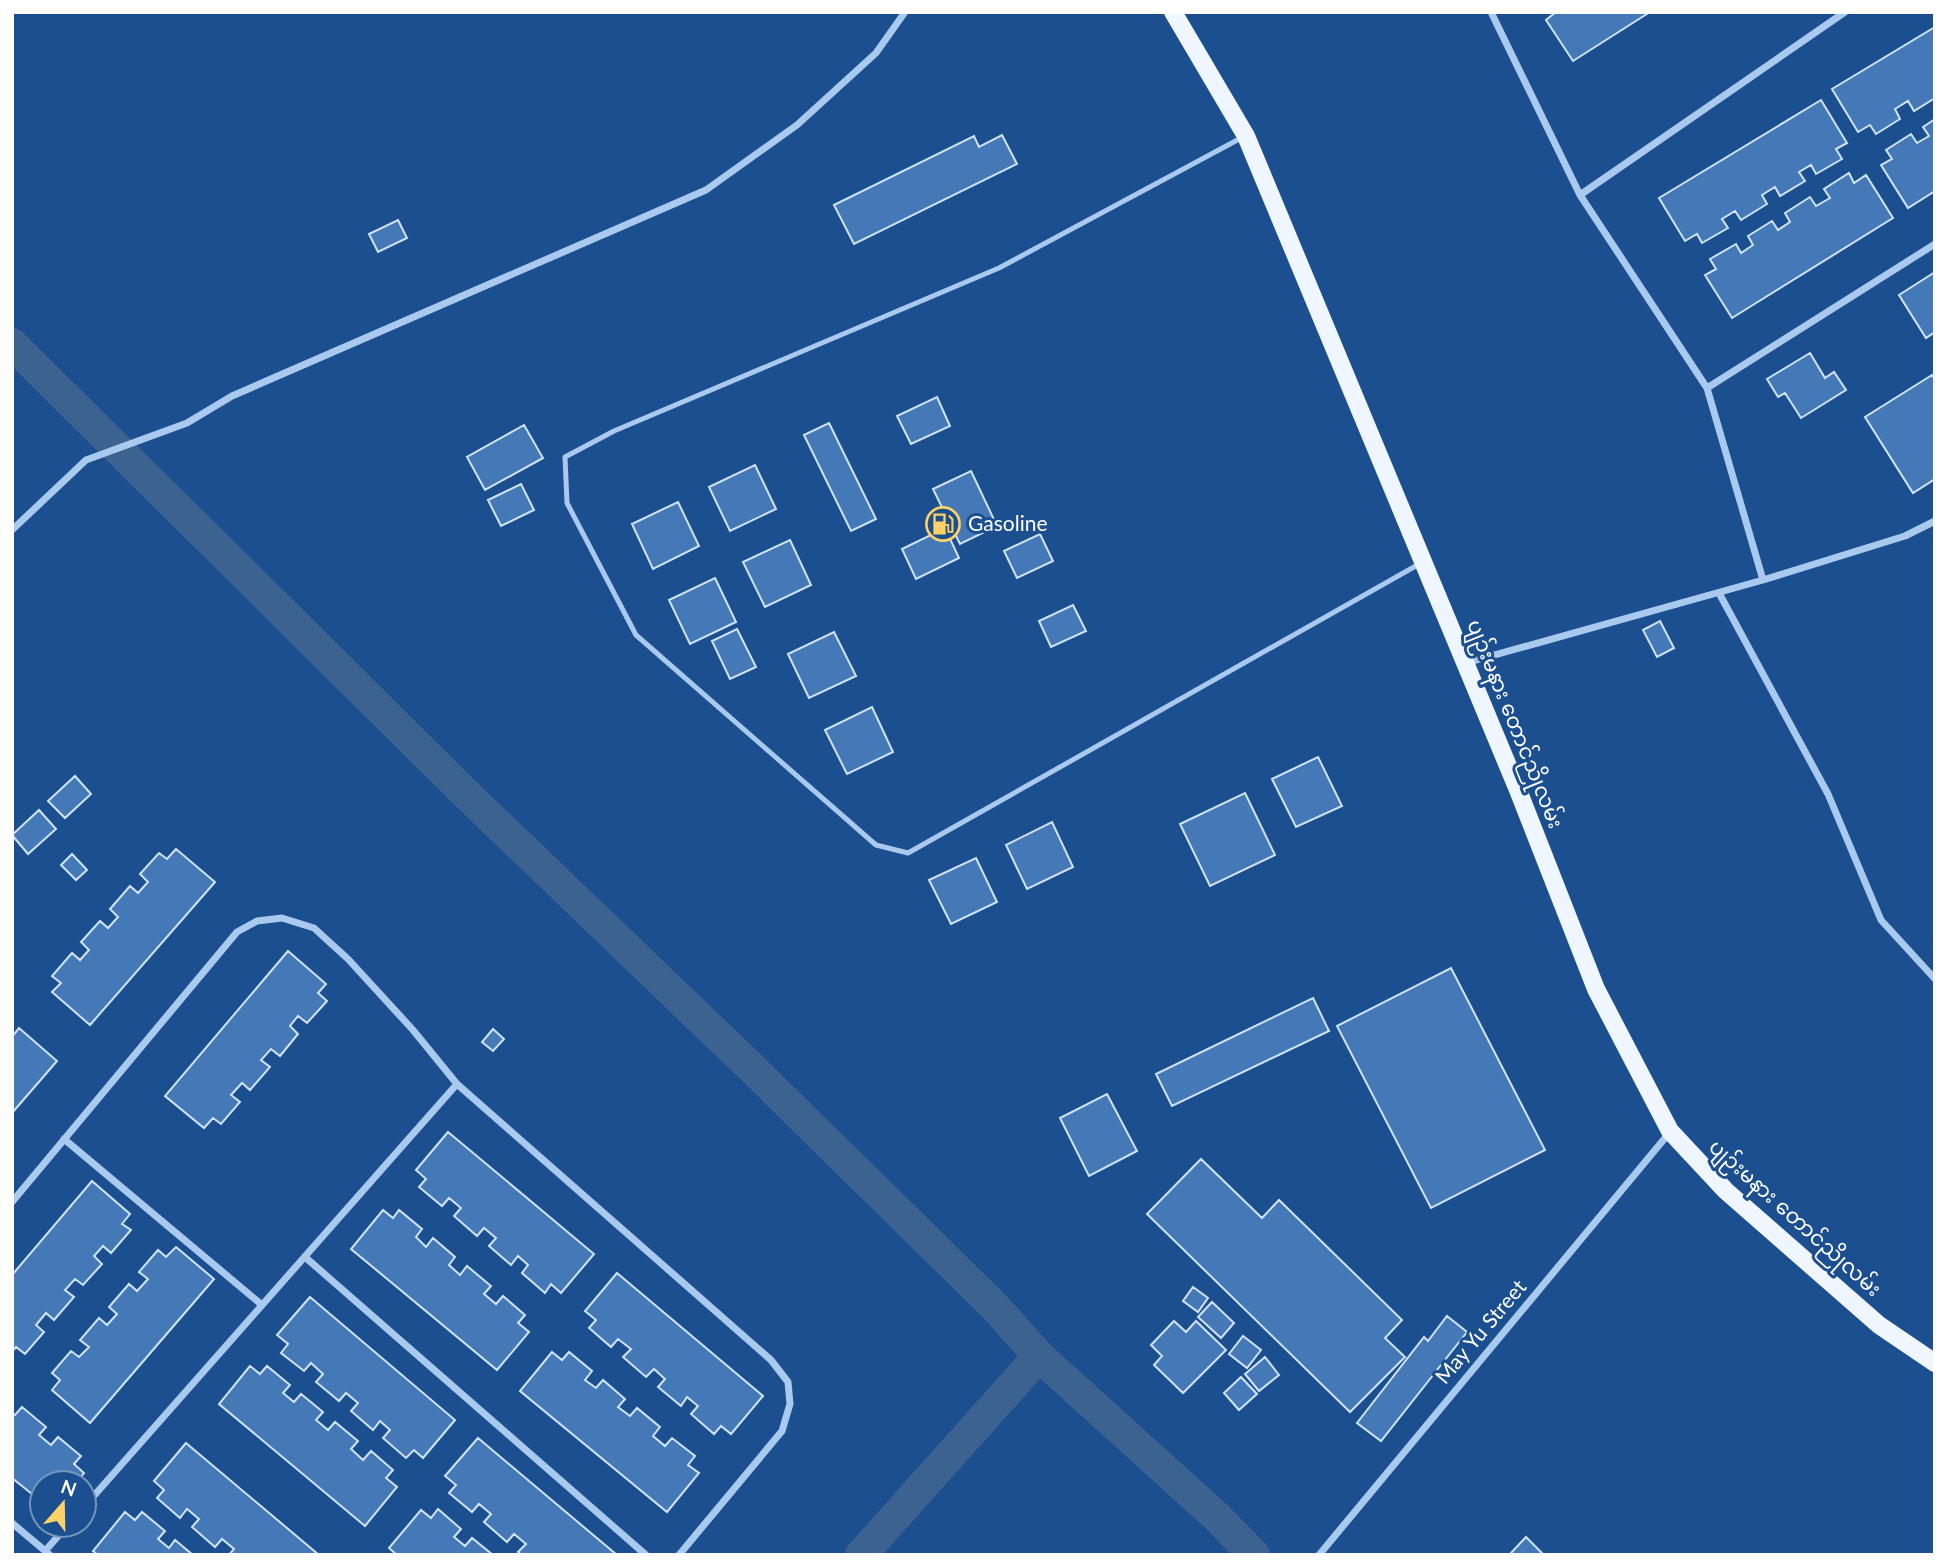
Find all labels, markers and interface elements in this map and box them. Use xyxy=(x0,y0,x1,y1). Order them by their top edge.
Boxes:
fuel station icon: Gasoline xyxy=(924,505,962,543)
place label: Gasoline xyxy=(968,510,1048,535)
street label: ပျဉ်းမနား တောင်ညိုလမ်း xyxy=(1457,615,1572,834)
street label: ပျဉ်းမနား တောင်ညိုလမ်း xyxy=(1700,1132,1888,1306)
street label: May Yu Street xyxy=(1429,1274,1531,1388)
north arrow xyxy=(28,1469,98,1539)
text: N xyxy=(58,1474,80,1501)

